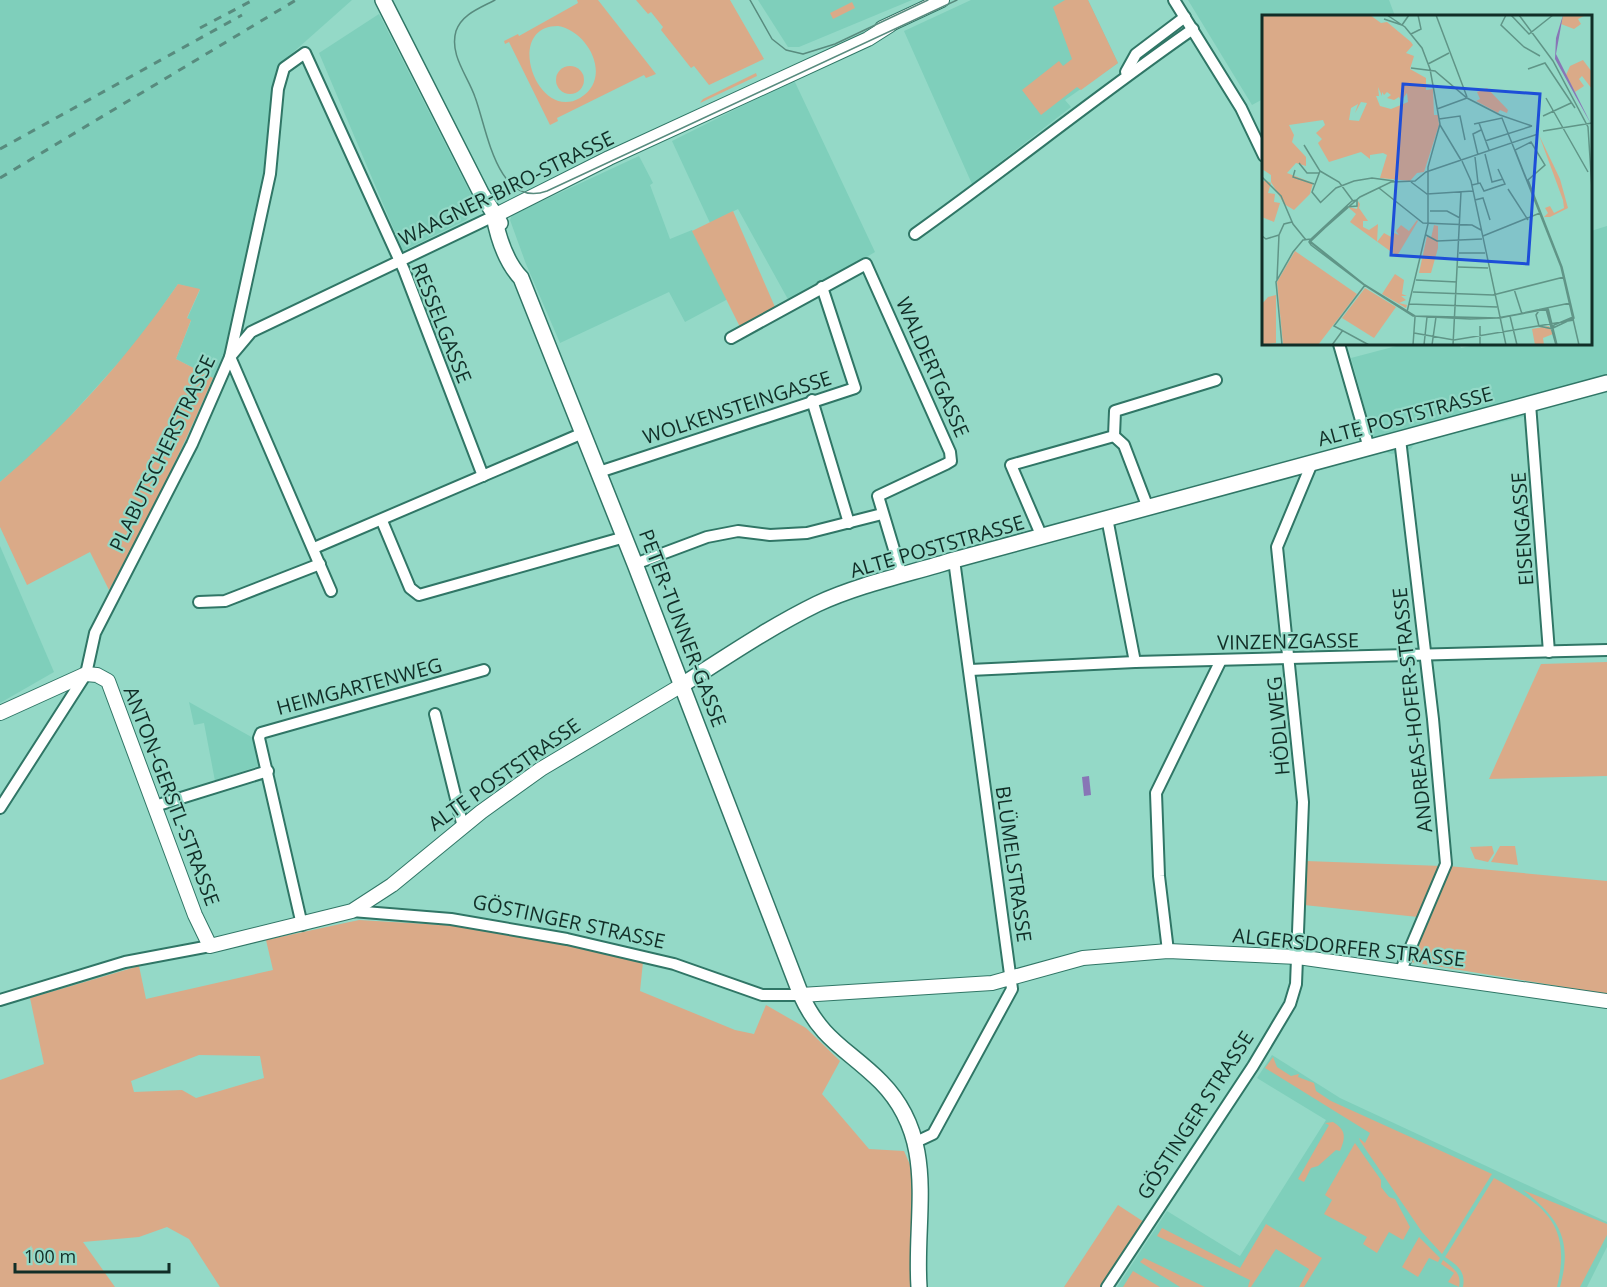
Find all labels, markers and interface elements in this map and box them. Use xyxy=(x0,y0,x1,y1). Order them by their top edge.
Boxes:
inset map xyxy=(1262,15,1592,345)
street label: WAAGNER-BIRO-STRASSE xyxy=(394,124,618,252)
street label: RESSELGASSE xyxy=(406,259,478,387)
street label: WALDERTGASSE xyxy=(890,293,976,441)
street label: PLABUTSCHERSTRASSE xyxy=(103,350,221,556)
street label: WOLKENSTEINGASSE xyxy=(639,364,835,450)
street label: ALTE POSTSTRASSE xyxy=(1315,380,1495,452)
street label: EISENGASSE xyxy=(1505,471,1539,587)
street label: ALTE POSTSTRASSE xyxy=(847,508,1027,584)
street label: PETER-TUNNER-GASSE xyxy=(633,525,733,731)
street label: ANDREAS-HOFER-STRASSE xyxy=(1386,586,1438,834)
street label: VINZENZGASSE xyxy=(1217,626,1359,656)
street label: HEIMGARTENWEG xyxy=(273,651,445,721)
street label: HÖDLWEG xyxy=(1260,675,1296,777)
street label: ANTON-GERSTL-STRASSE xyxy=(118,683,226,909)
street label: ALTE POSTSTRASSE xyxy=(423,711,585,837)
street label: BLÜMELSTRASSE xyxy=(990,784,1038,944)
street label: GÖSTINGER STRASSE xyxy=(470,887,668,955)
street label: ALGERSDORFER STRASSE xyxy=(1231,921,1467,973)
street label: GÖSTINGER STRASSE xyxy=(1130,1025,1260,1205)
scale bar xyxy=(15,1236,170,1274)
text: 100 m xyxy=(24,1244,76,1268)

